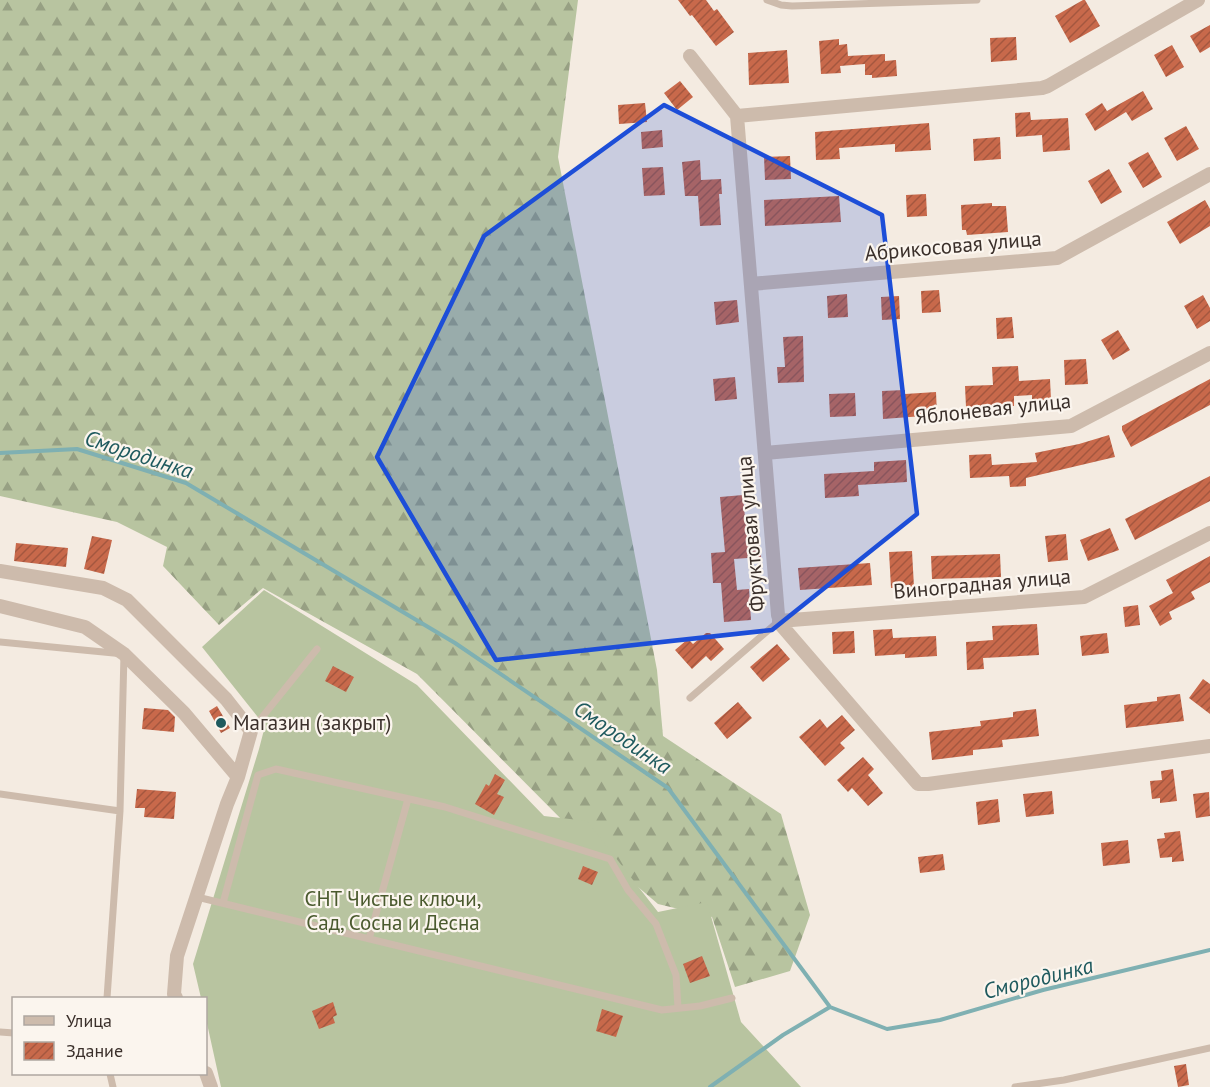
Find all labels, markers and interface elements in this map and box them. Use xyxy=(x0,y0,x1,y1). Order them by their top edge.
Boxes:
street label: Абрикосовая улица xyxy=(863,224,1043,267)
street label: Яблоневая улица xyxy=(914,387,1072,430)
water label: Смородинка xyxy=(81,423,197,485)
street label: Фруктовая улица xyxy=(730,455,771,613)
street label: Виноградная улица xyxy=(892,562,1072,605)
water label: Смородинка xyxy=(569,694,678,780)
place label: Магазин (закрыт) xyxy=(233,709,391,736)
marker: Магазин (закрыт) xyxy=(214,716,228,730)
park label: СНТ Чистые ключи, Сад, Сосна и Десна xyxy=(304,885,482,936)
water label: Смородинка xyxy=(980,951,1096,1005)
legend xyxy=(12,997,207,1075)
text: Улица xyxy=(66,1009,112,1032)
text: Здание xyxy=(66,1039,123,1062)

